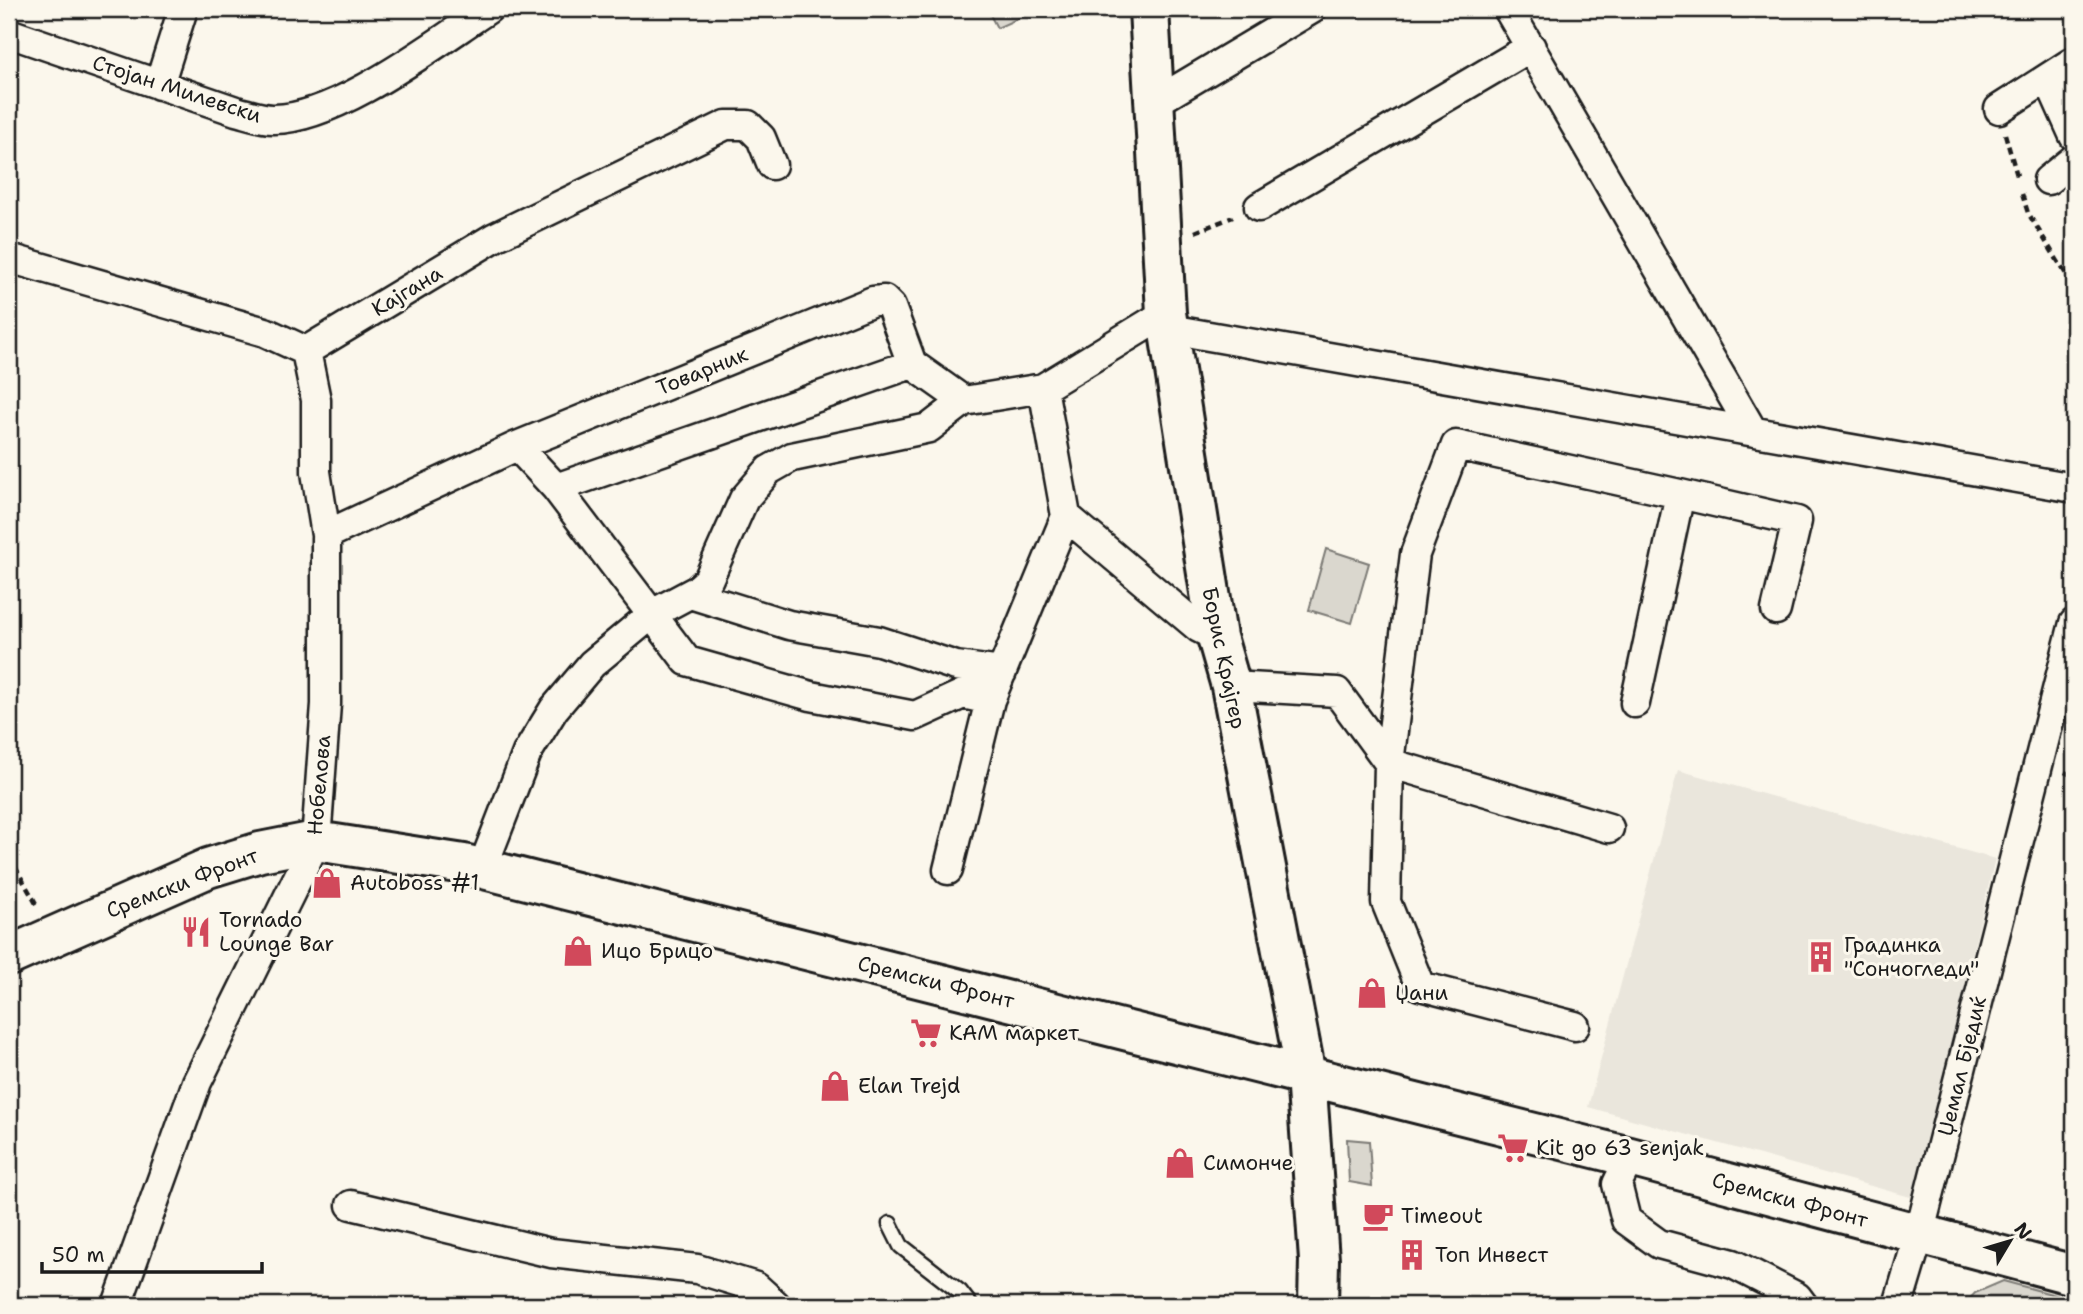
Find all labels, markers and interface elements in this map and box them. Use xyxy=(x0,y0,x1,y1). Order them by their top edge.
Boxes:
street label: Стојан Милевски xyxy=(89,48,265,130)
street label: Кајгана xyxy=(366,259,448,323)
street label: Товарник xyxy=(652,340,752,402)
street label: Борис Крајгер xyxy=(1195,584,1253,732)
street label: Нобелова xyxy=(301,734,337,836)
street label: Сремски Фронт xyxy=(102,841,262,925)
shop icon: Autoboss #1 xyxy=(310,866,344,900)
place label: Autoboss #1 xyxy=(350,869,479,897)
place label: Tornado Lounge Bar xyxy=(219,906,334,958)
restaurant icon: Tornado Lounge Bar xyxy=(179,915,213,949)
place label: Градинка "Сончогледи" xyxy=(1844,931,1979,983)
shop icon: Ицо Брицо xyxy=(561,934,595,968)
place label: Ицо Брицо xyxy=(601,937,713,965)
building icon: Градинка "Сончогледи" xyxy=(1804,940,1838,974)
street label: Сремски Фронт xyxy=(855,949,1017,1015)
shop icon: Џани xyxy=(1355,976,1389,1010)
place label: Џани xyxy=(1395,979,1448,1007)
street label: Џемал Бједиќ xyxy=(1931,993,1993,1139)
supermarket icon: КАМ маркет xyxy=(909,1016,943,1050)
place label: КАМ маркет xyxy=(949,1019,1079,1047)
shop icon: Elan Trejd xyxy=(818,1069,852,1103)
place label: Elan Trejd xyxy=(858,1072,960,1100)
supermarket icon: Kit go 63 senjak xyxy=(1496,1131,1530,1165)
place label: Kit go 63 senjak xyxy=(1536,1134,1704,1162)
shop icon: Симонче xyxy=(1163,1146,1197,1180)
place label: Симонче xyxy=(1203,1149,1293,1177)
street label: Сремски Фронт xyxy=(1709,1166,1871,1234)
cafe icon: Timeout xyxy=(1361,1199,1395,1233)
place label: Timeout xyxy=(1401,1202,1483,1230)
north arrow xyxy=(1974,1206,2044,1276)
text: N xyxy=(2009,1217,2037,1244)
scale bar xyxy=(42,1230,262,1274)
building icon: Топ Инвест xyxy=(1395,1238,1429,1272)
text: 50 m xyxy=(52,1241,105,1269)
place label: Топ Инвест xyxy=(1435,1241,1548,1269)

